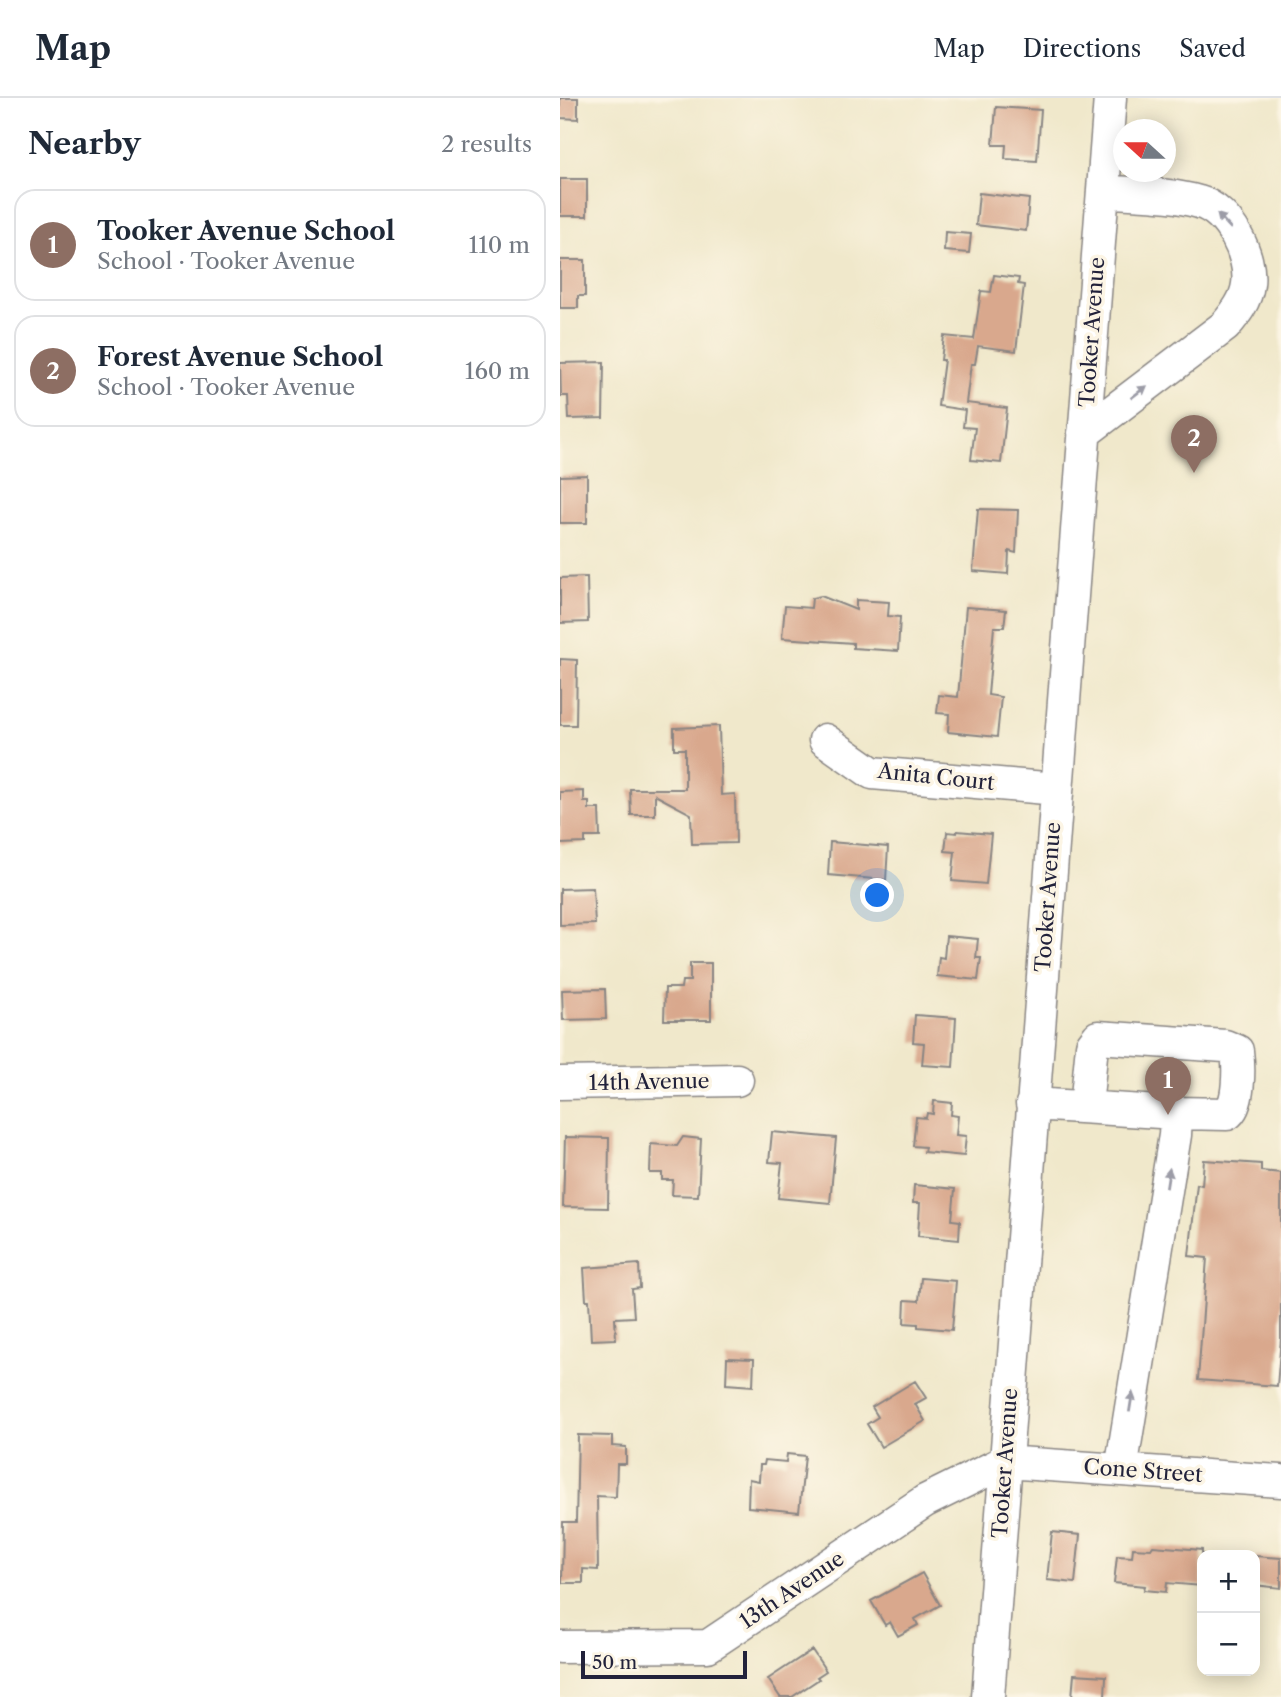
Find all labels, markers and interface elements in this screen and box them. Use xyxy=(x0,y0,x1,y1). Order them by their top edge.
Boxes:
text: Map xyxy=(35,28,111,69)
text: Map xyxy=(933,34,985,63)
text: Directions xyxy=(1023,34,1141,63)
text: Saved xyxy=(1179,34,1246,63)
north arrow xyxy=(1113,119,1176,182)
text: Nearby xyxy=(28,125,141,162)
text: 2 results xyxy=(441,130,532,158)
one-way arrow xyxy=(1216,213,1232,230)
text: Tooker Avenue School xyxy=(97,215,395,247)
text: 1 xyxy=(48,231,58,259)
text: 110 m xyxy=(469,231,530,259)
text: School · Tooker Avenue xyxy=(97,247,355,275)
street label: Tooker Avenue xyxy=(1074,256,1109,408)
text: Forest Avenue School xyxy=(97,341,383,373)
text: 2 xyxy=(46,357,60,385)
text: 160 m xyxy=(465,357,530,385)
text: School · Tooker Avenue xyxy=(97,373,355,401)
one-way arrow xyxy=(1129,384,1147,399)
pin: 2 xyxy=(1171,415,1217,473)
street label: Anita Court xyxy=(875,758,996,795)
street label: Tooker Avenue xyxy=(1030,821,1065,973)
your location xyxy=(860,878,894,912)
pin: 1 xyxy=(1145,1057,1191,1115)
street label: 14th Avenue xyxy=(588,1068,710,1095)
one-way arrow xyxy=(1163,1167,1174,1189)
street label: Tooker Avenue xyxy=(987,1387,1022,1539)
one-way arrow xyxy=(1126,1391,1137,1413)
street label: Cone Street xyxy=(1083,1454,1204,1487)
street label: 13th Avenue xyxy=(735,1546,849,1634)
map controls xyxy=(1197,1550,1260,1676)
button: + xyxy=(1197,1550,1260,1613)
button: − xyxy=(1197,1613,1260,1676)
scale bar xyxy=(581,1648,747,1680)
text: 50 m xyxy=(592,1651,637,1674)

